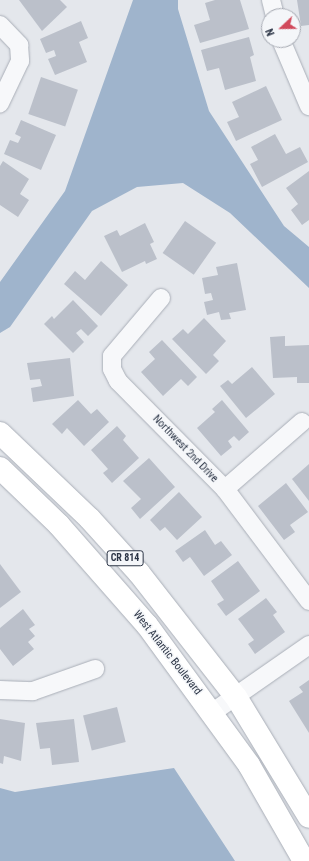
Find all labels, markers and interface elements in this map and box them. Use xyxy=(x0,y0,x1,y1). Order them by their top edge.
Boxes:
north arrow xyxy=(261,8,301,48)
text: N xyxy=(263,27,278,38)
street label: Northwest 2nd Drive xyxy=(150,413,220,485)
road number: CR 814 xyxy=(106,550,144,566)
street label: West Atlantic Boulevard xyxy=(130,608,204,698)

